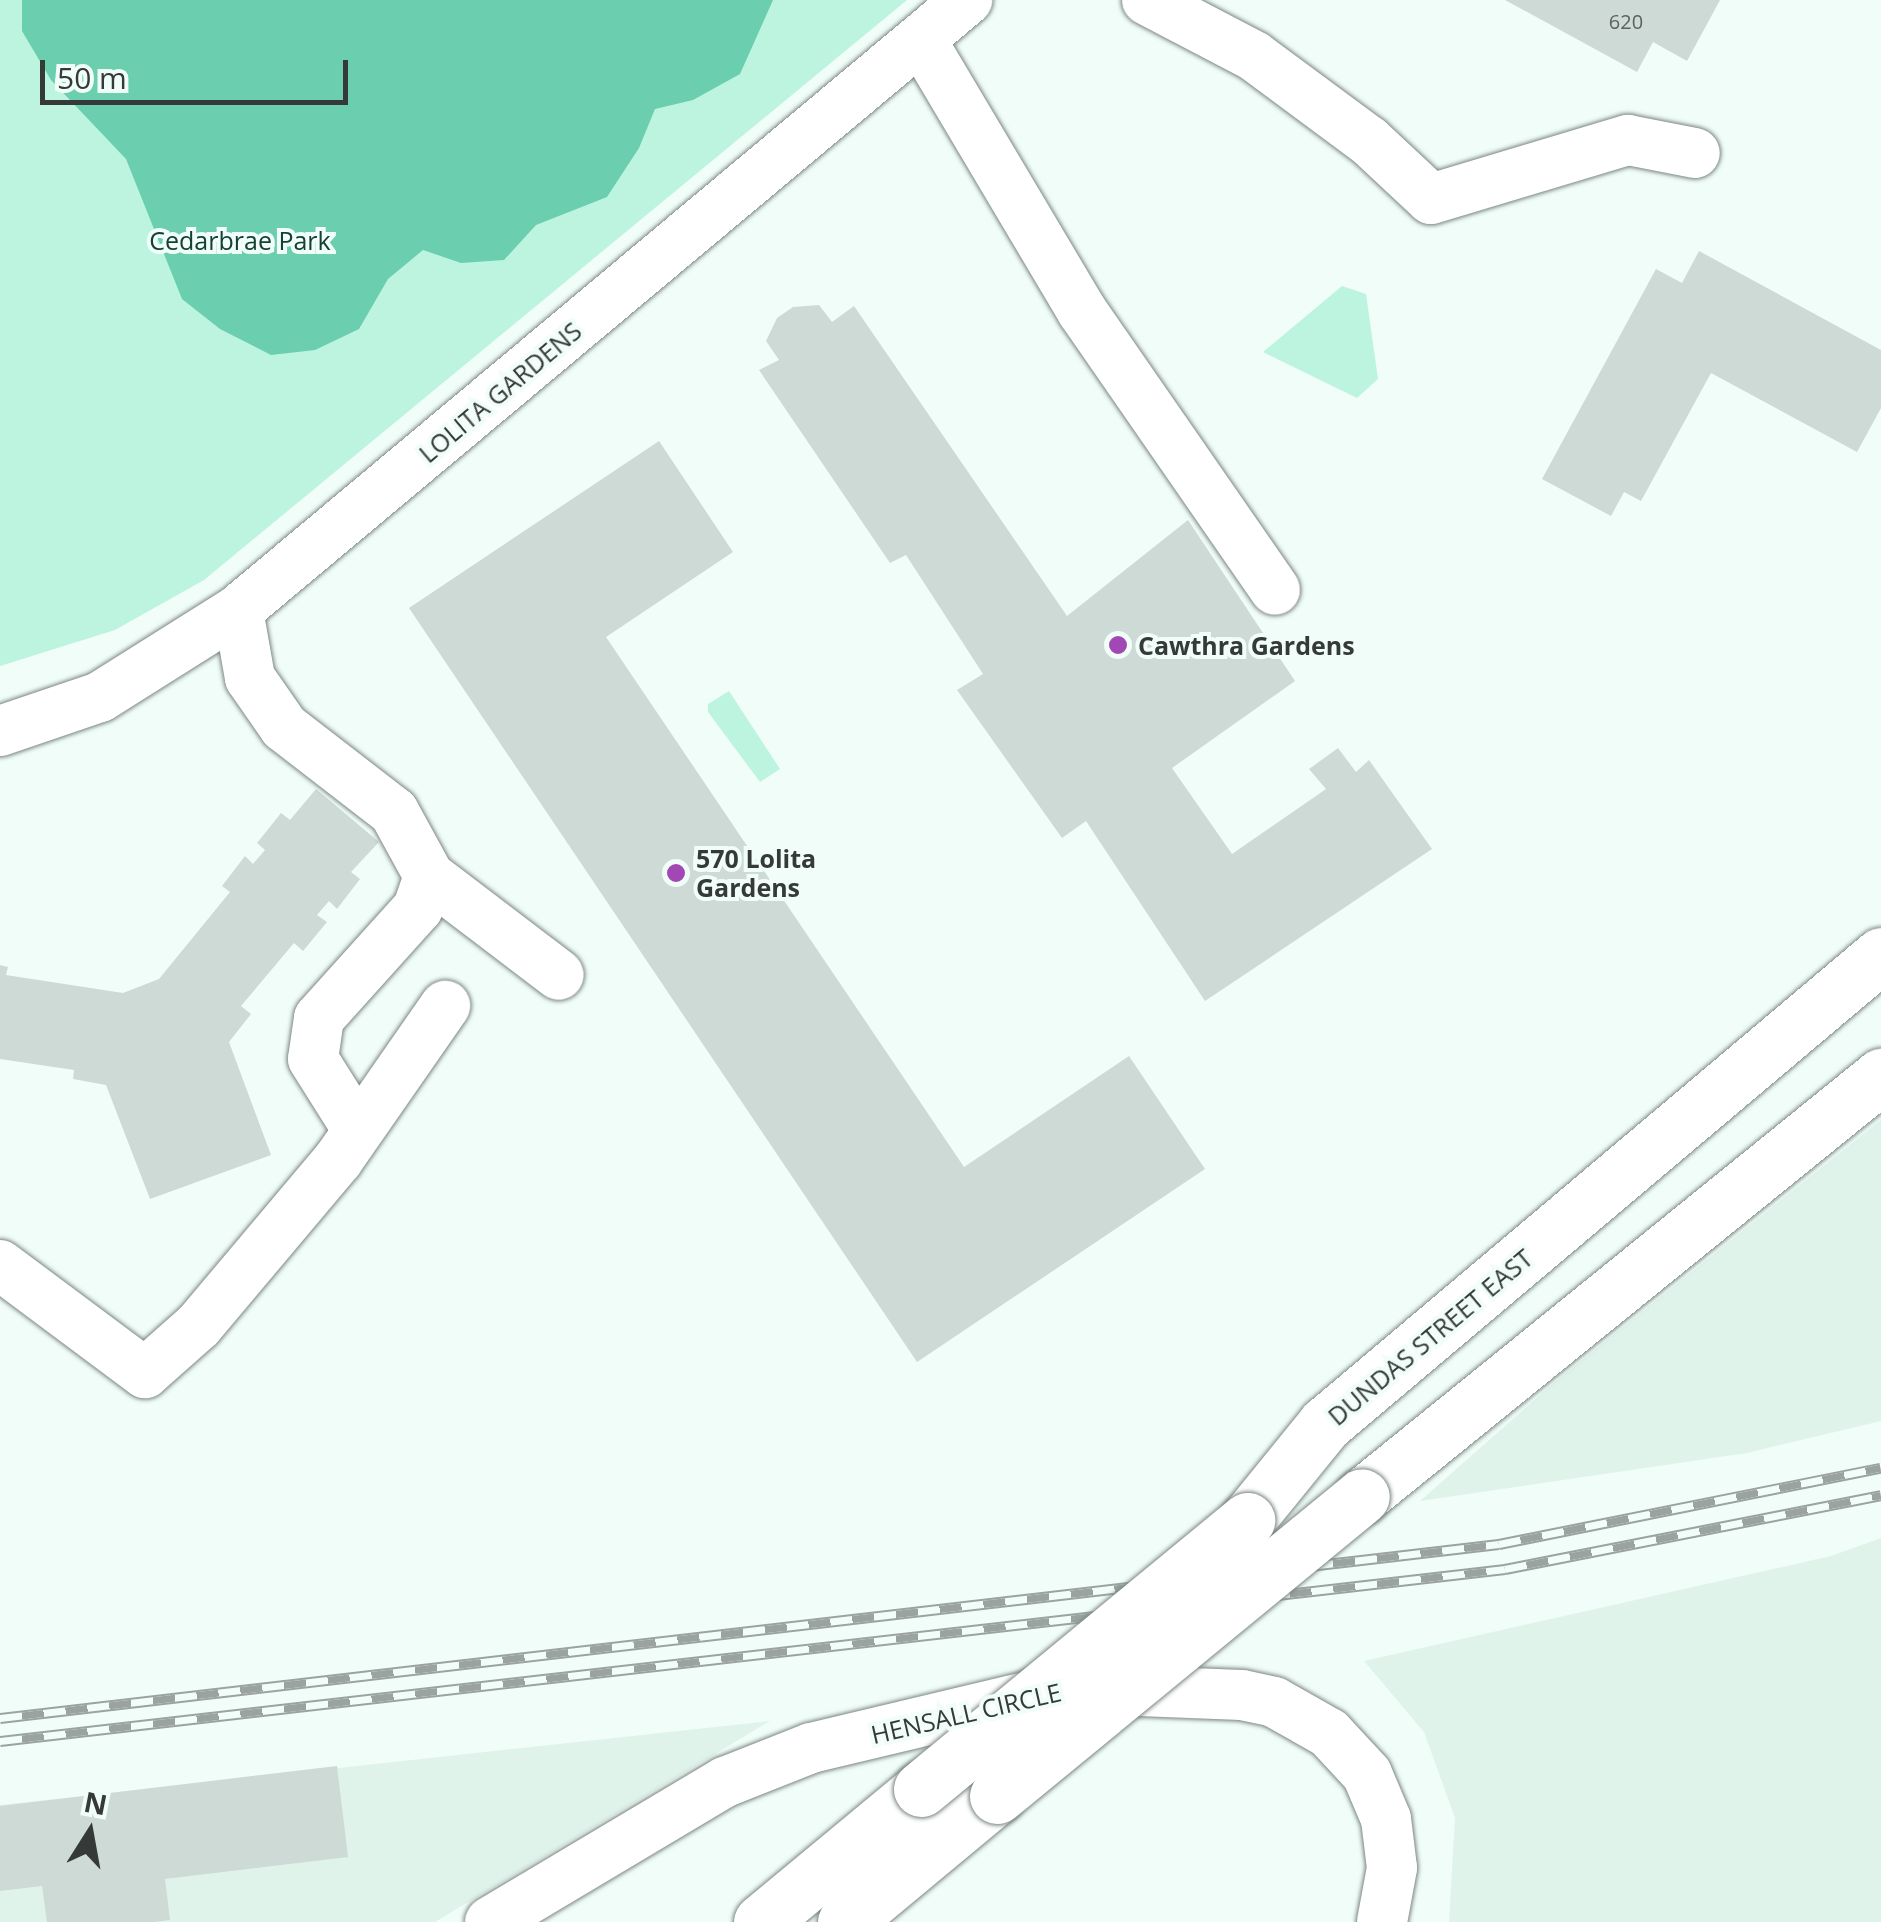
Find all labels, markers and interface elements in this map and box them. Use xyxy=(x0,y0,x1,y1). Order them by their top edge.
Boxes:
house number: 620 xyxy=(1609,9,1643,33)
scale bar xyxy=(45,40,352,102)
text: 50 m xyxy=(57,57,127,98)
park label: Cedarbrae Park xyxy=(149,225,331,255)
street label: LOLITA GARDENS xyxy=(413,315,587,469)
place label: Cawthra Gardens xyxy=(1138,630,1355,660)
marker: Cawthra Gardens xyxy=(1107,634,1129,656)
place label: 570 Lolita Gardens xyxy=(696,844,816,903)
marker: 570 Lolita Gardens xyxy=(665,862,687,884)
street label: DUNDAS STREET EAST xyxy=(1322,1243,1538,1431)
street label: HENSALL CIRCLE xyxy=(868,1677,1064,1749)
north arrow xyxy=(40,1782,140,1882)
text: N xyxy=(81,1782,111,1823)

